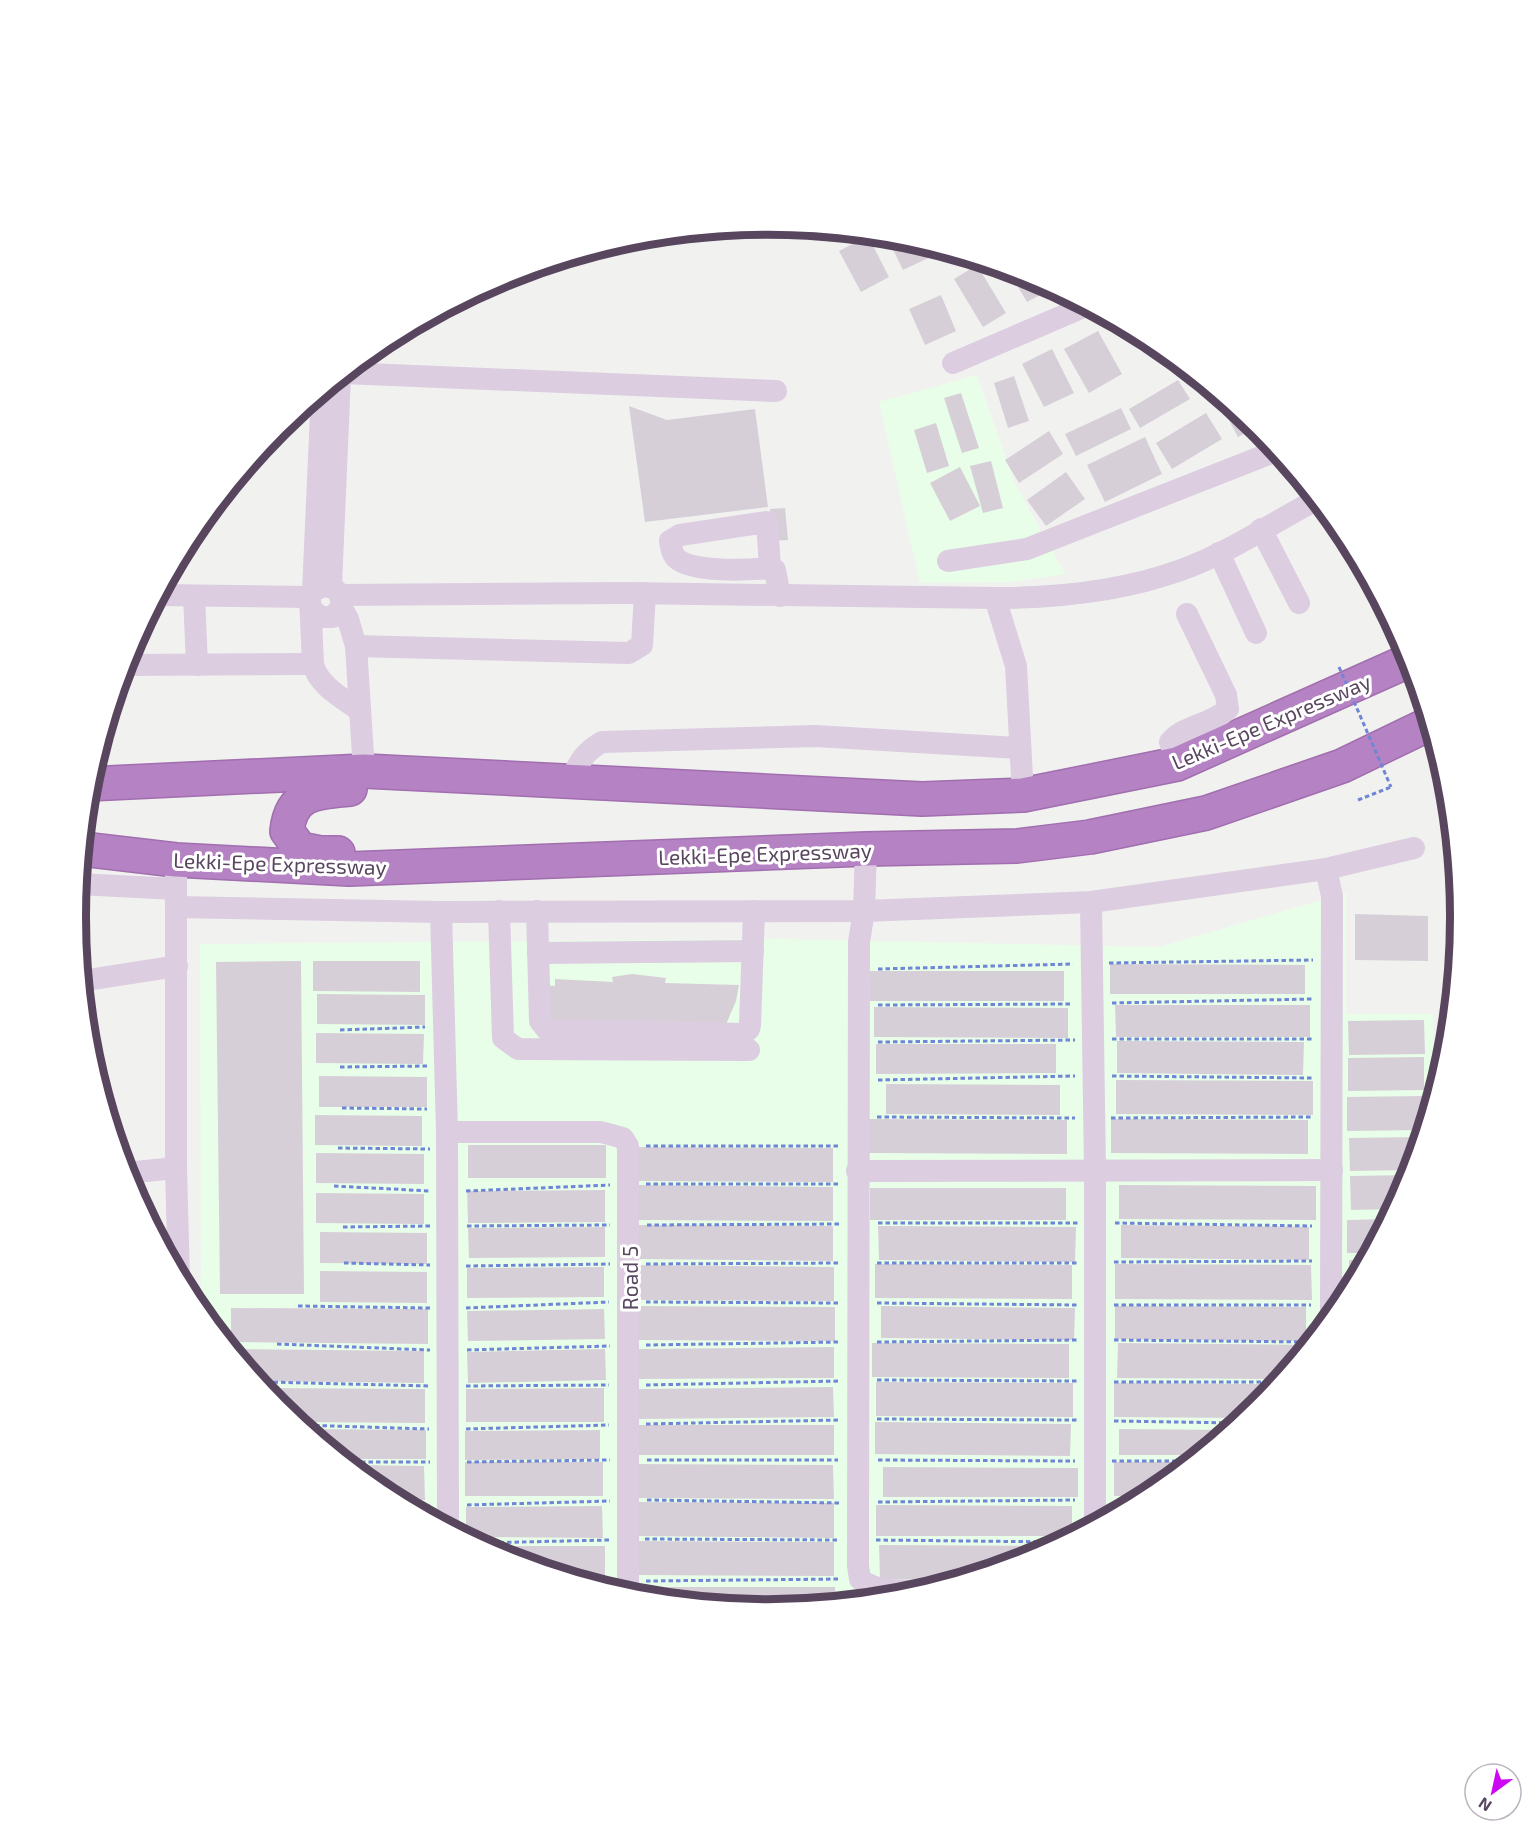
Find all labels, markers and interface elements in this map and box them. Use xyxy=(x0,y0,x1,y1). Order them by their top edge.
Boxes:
street label: Lekki-Epe Expressway xyxy=(1168,668,1374,774)
street label: Lekki-Epe Expressway xyxy=(658,837,872,869)
street label: Lekki-Epe Expressway xyxy=(173,847,387,879)
street label: Road 5 xyxy=(617,1246,642,1310)
north arrow xyxy=(1463,1762,1523,1822)
text: N xyxy=(1475,1794,1495,1816)

